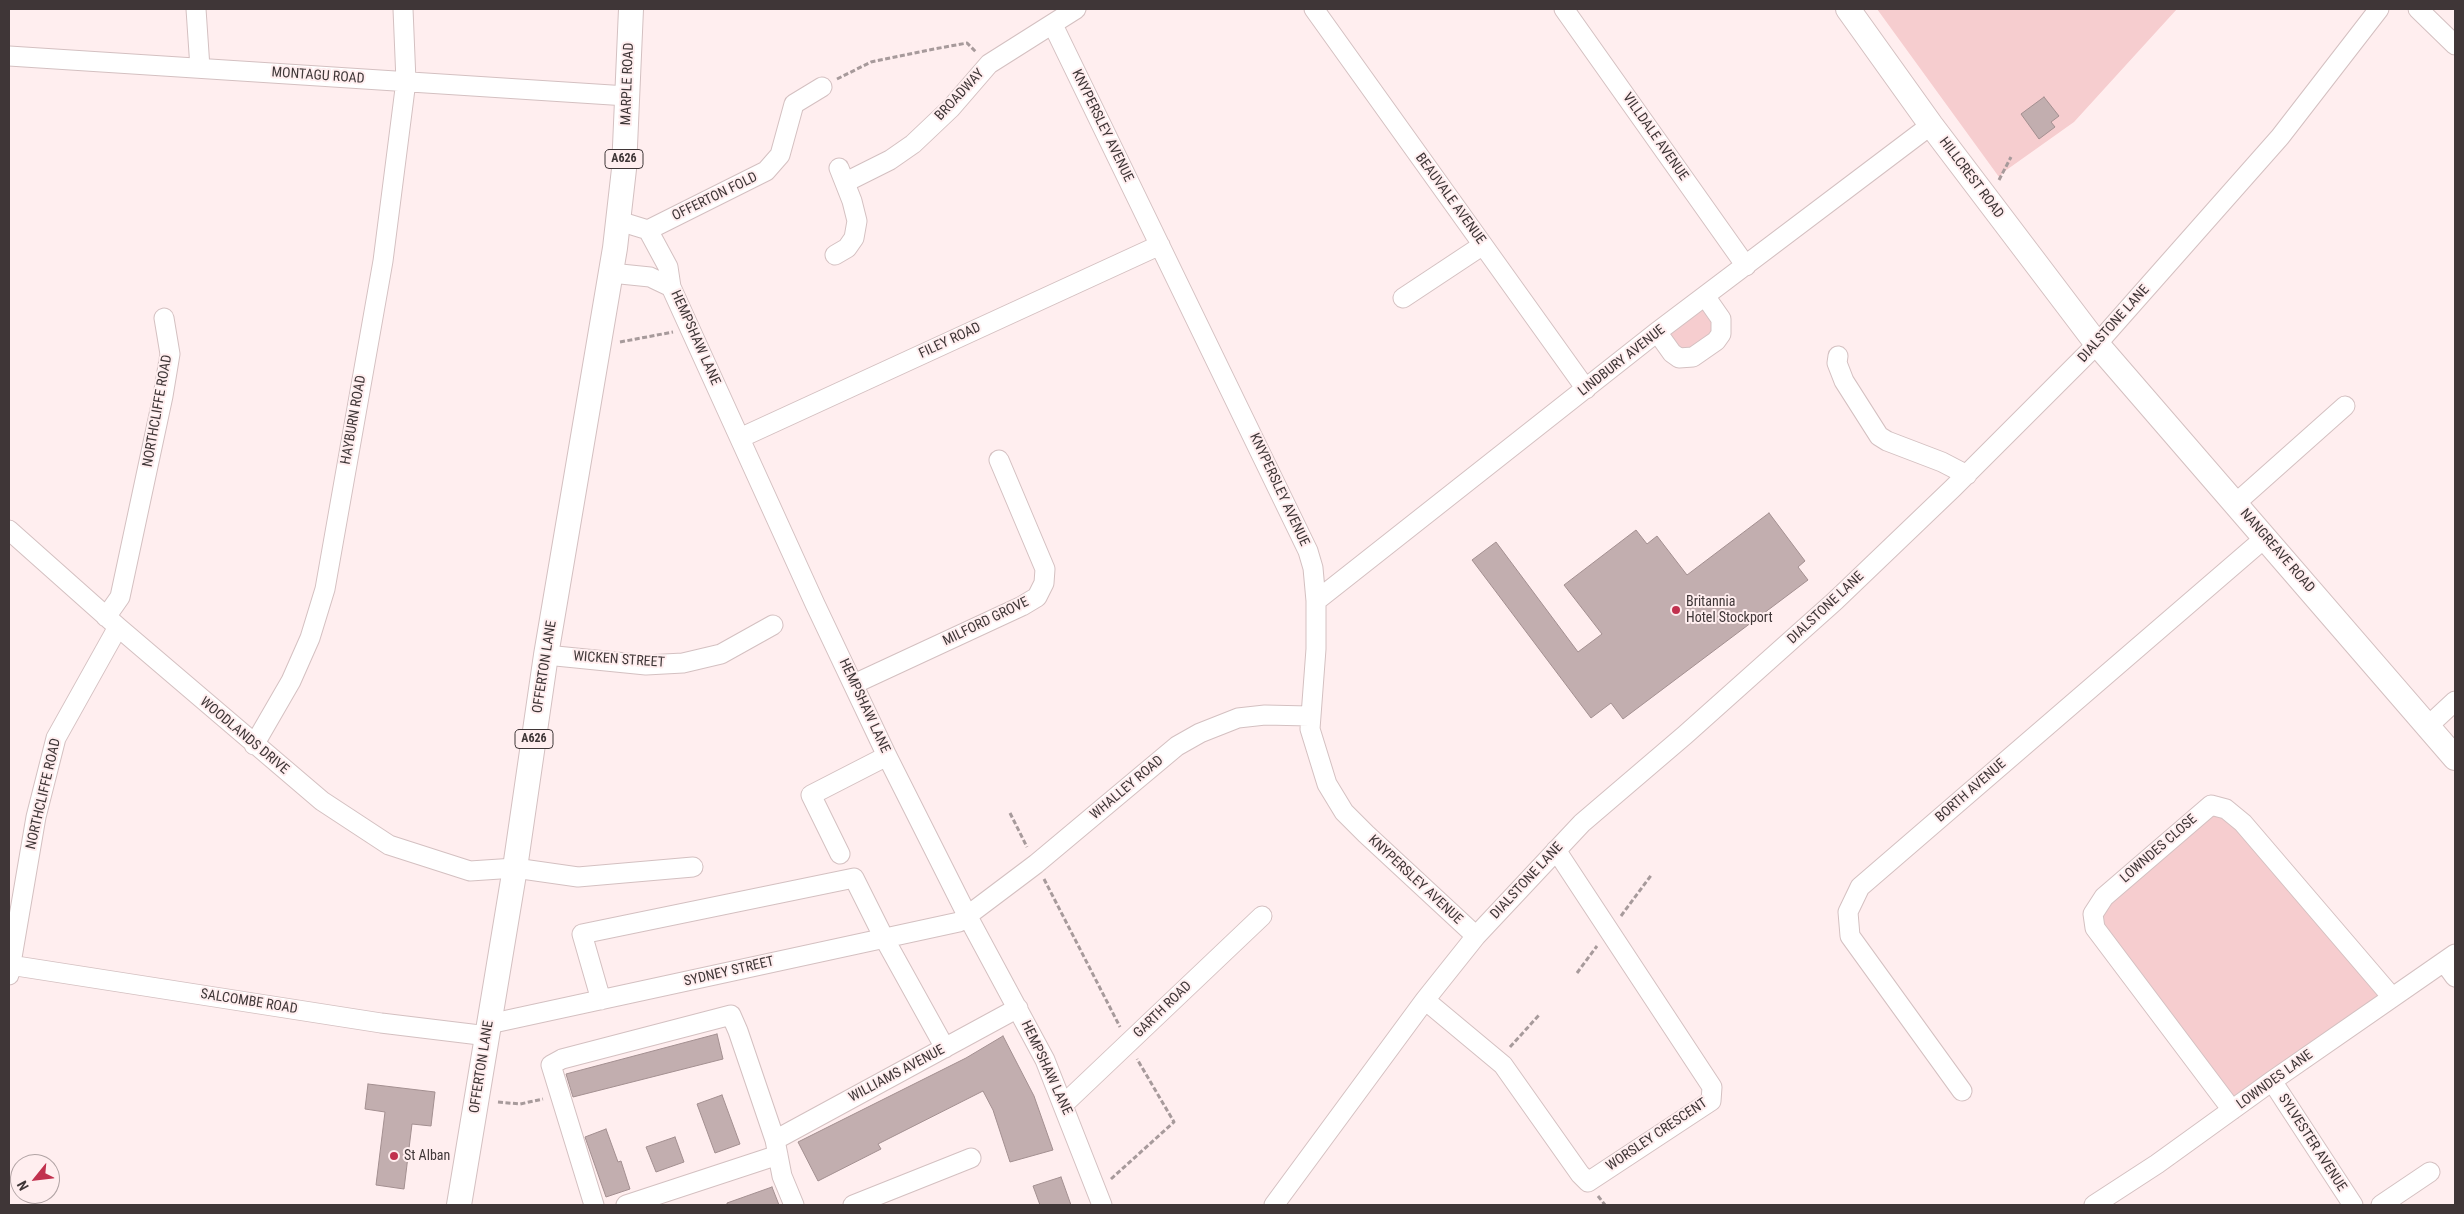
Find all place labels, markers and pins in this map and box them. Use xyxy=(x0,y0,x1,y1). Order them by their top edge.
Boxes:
place label: Britannia Hotel Stockport xyxy=(1686,594,1773,626)
marker: Britannia Hotel Stockport xyxy=(1670,604,1682,616)
place label: St Alban xyxy=(404,1148,450,1164)
marker: St Alban xyxy=(388,1150,400,1162)

